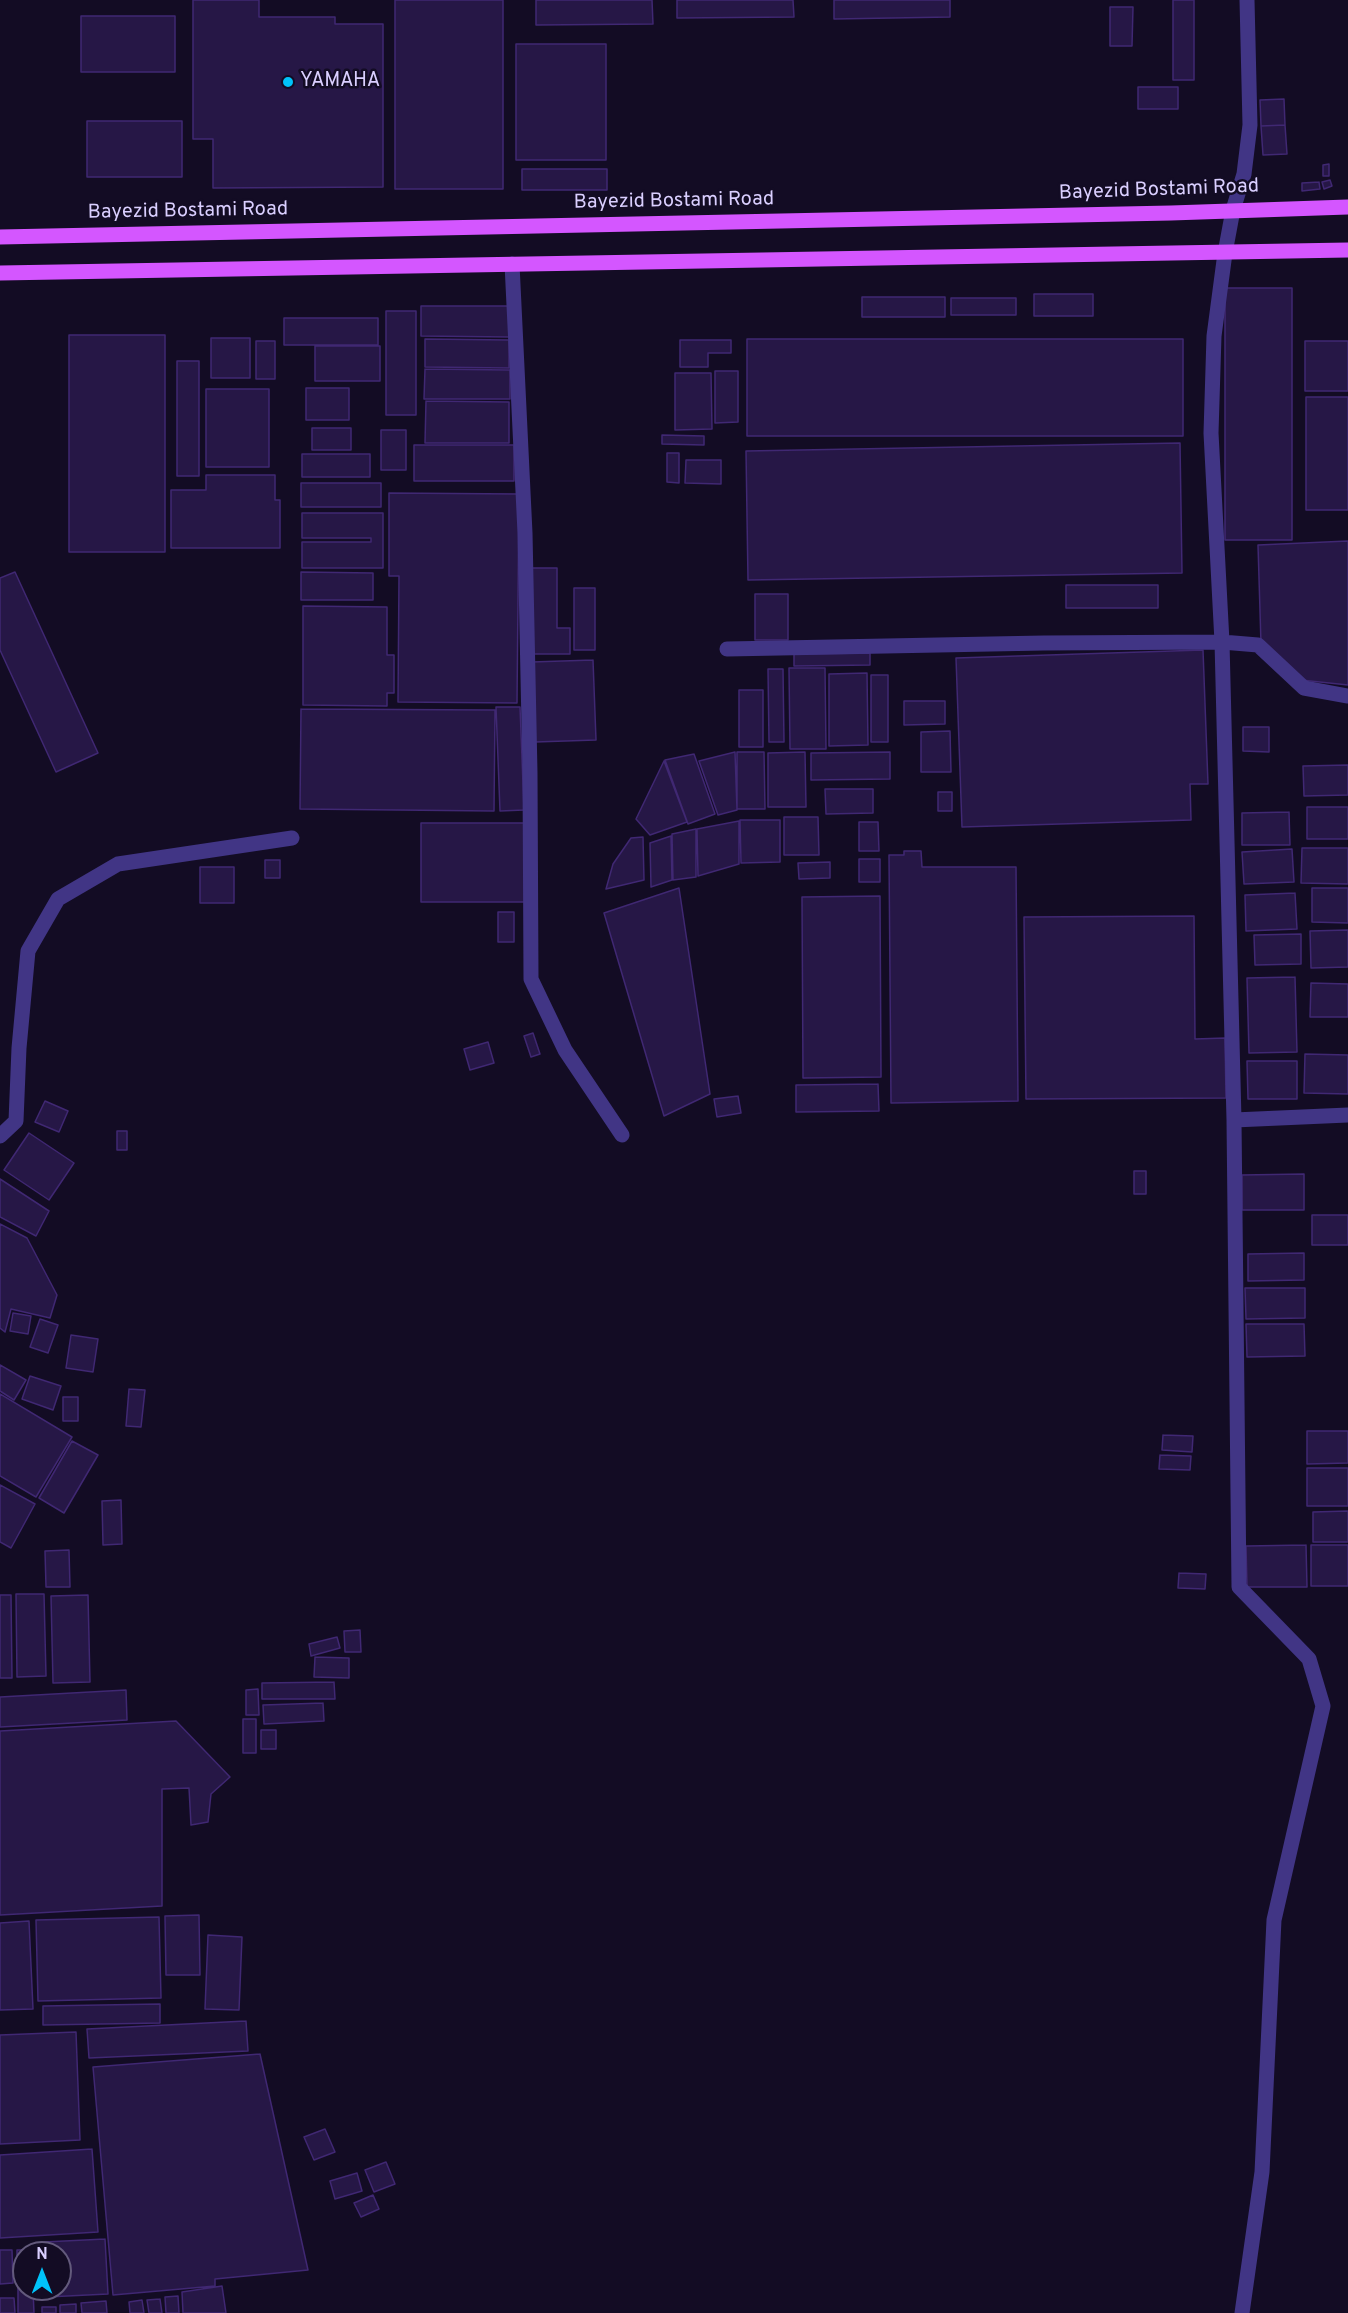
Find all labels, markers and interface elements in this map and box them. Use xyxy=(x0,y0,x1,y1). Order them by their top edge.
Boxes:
place label: YAMAHA xyxy=(300,70,380,94)
marker: YAMAHA xyxy=(281,75,295,89)
street label: Bayezid Bostami Road xyxy=(1058,176,1260,206)
street label: Bayezid Bostami Road xyxy=(574,188,774,216)
street label: Bayezid Bostami Road xyxy=(88,198,288,226)
north arrow xyxy=(12,2241,72,2301)
text: N xyxy=(36,2245,48,2265)

